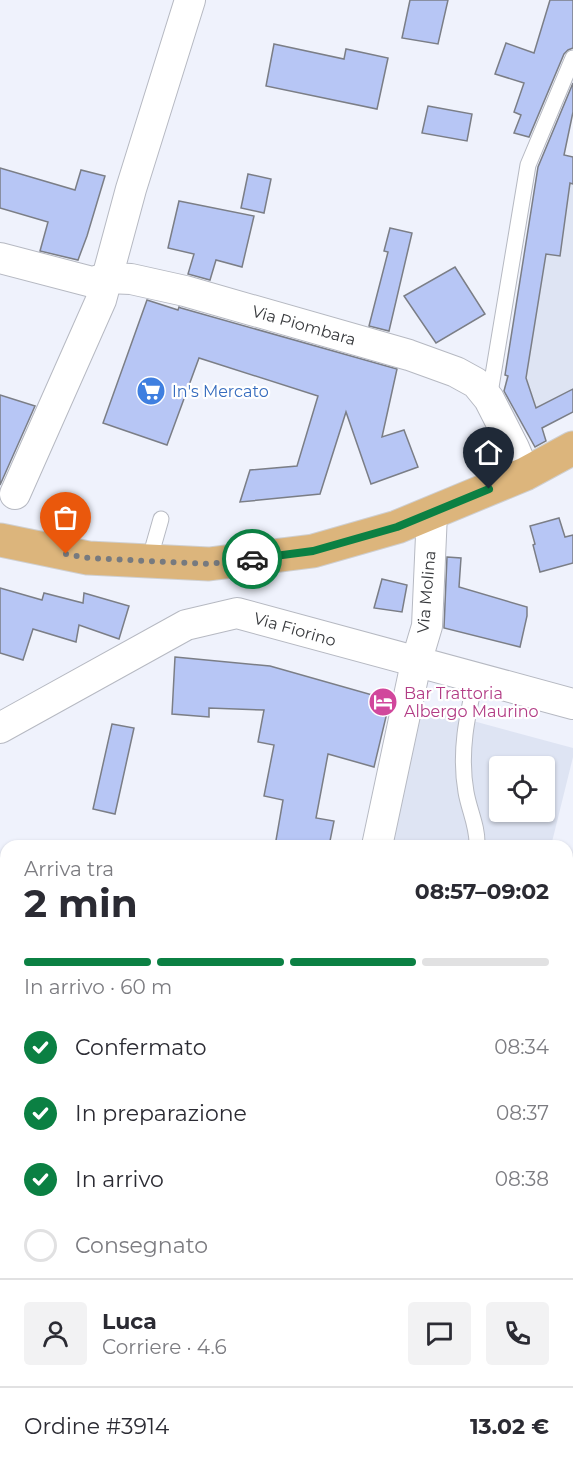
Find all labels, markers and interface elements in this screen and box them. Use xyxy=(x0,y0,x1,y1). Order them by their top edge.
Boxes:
street label: Via Piombara xyxy=(250,302,358,349)
supermarket icon: In's Mercato xyxy=(135,375,167,407)
place label: In's Mercato xyxy=(172,382,269,401)
pin xyxy=(463,427,514,489)
icon: home xyxy=(472,436,505,469)
pin xyxy=(40,492,91,554)
icon: bag xyxy=(49,501,82,534)
courier xyxy=(222,529,282,589)
icon: car xyxy=(236,543,269,576)
street label: Via Molina xyxy=(413,550,440,634)
street label: Via Fiorino xyxy=(252,609,338,650)
place label: Bar Trattoria Albergo Maurino xyxy=(404,684,539,721)
hotel icon: Bar Trattoria Albergo Maurino xyxy=(367,686,399,718)
map controls xyxy=(489,756,555,822)
button: locate xyxy=(489,756,555,822)
text: Arriva tra xyxy=(24,857,114,881)
text: 08:57–09:02 xyxy=(415,878,549,905)
text: 2 min xyxy=(24,879,138,927)
text: In arrivo · 60 m xyxy=(24,975,172,999)
icon: check xyxy=(24,1031,57,1064)
text: Confermato xyxy=(75,1034,207,1061)
text: 08:34 xyxy=(494,1035,549,1059)
icon: check xyxy=(24,1097,57,1130)
text: In preparazione xyxy=(75,1100,247,1127)
text: 08:37 xyxy=(496,1101,549,1125)
icon: check xyxy=(24,1163,57,1196)
text: In arrivo xyxy=(75,1166,164,1193)
text: 08:38 xyxy=(495,1167,549,1191)
text: Consegnato xyxy=(75,1232,208,1259)
button: person xyxy=(24,1302,87,1365)
button: chat xyxy=(408,1302,471,1365)
button: phone xyxy=(486,1302,549,1365)
text: Luca xyxy=(102,1308,157,1335)
text: Corriere · 4.6 xyxy=(102,1335,227,1359)
text: Ordine #3914 xyxy=(24,1413,169,1440)
text: 13.02 € xyxy=(470,1413,549,1440)

